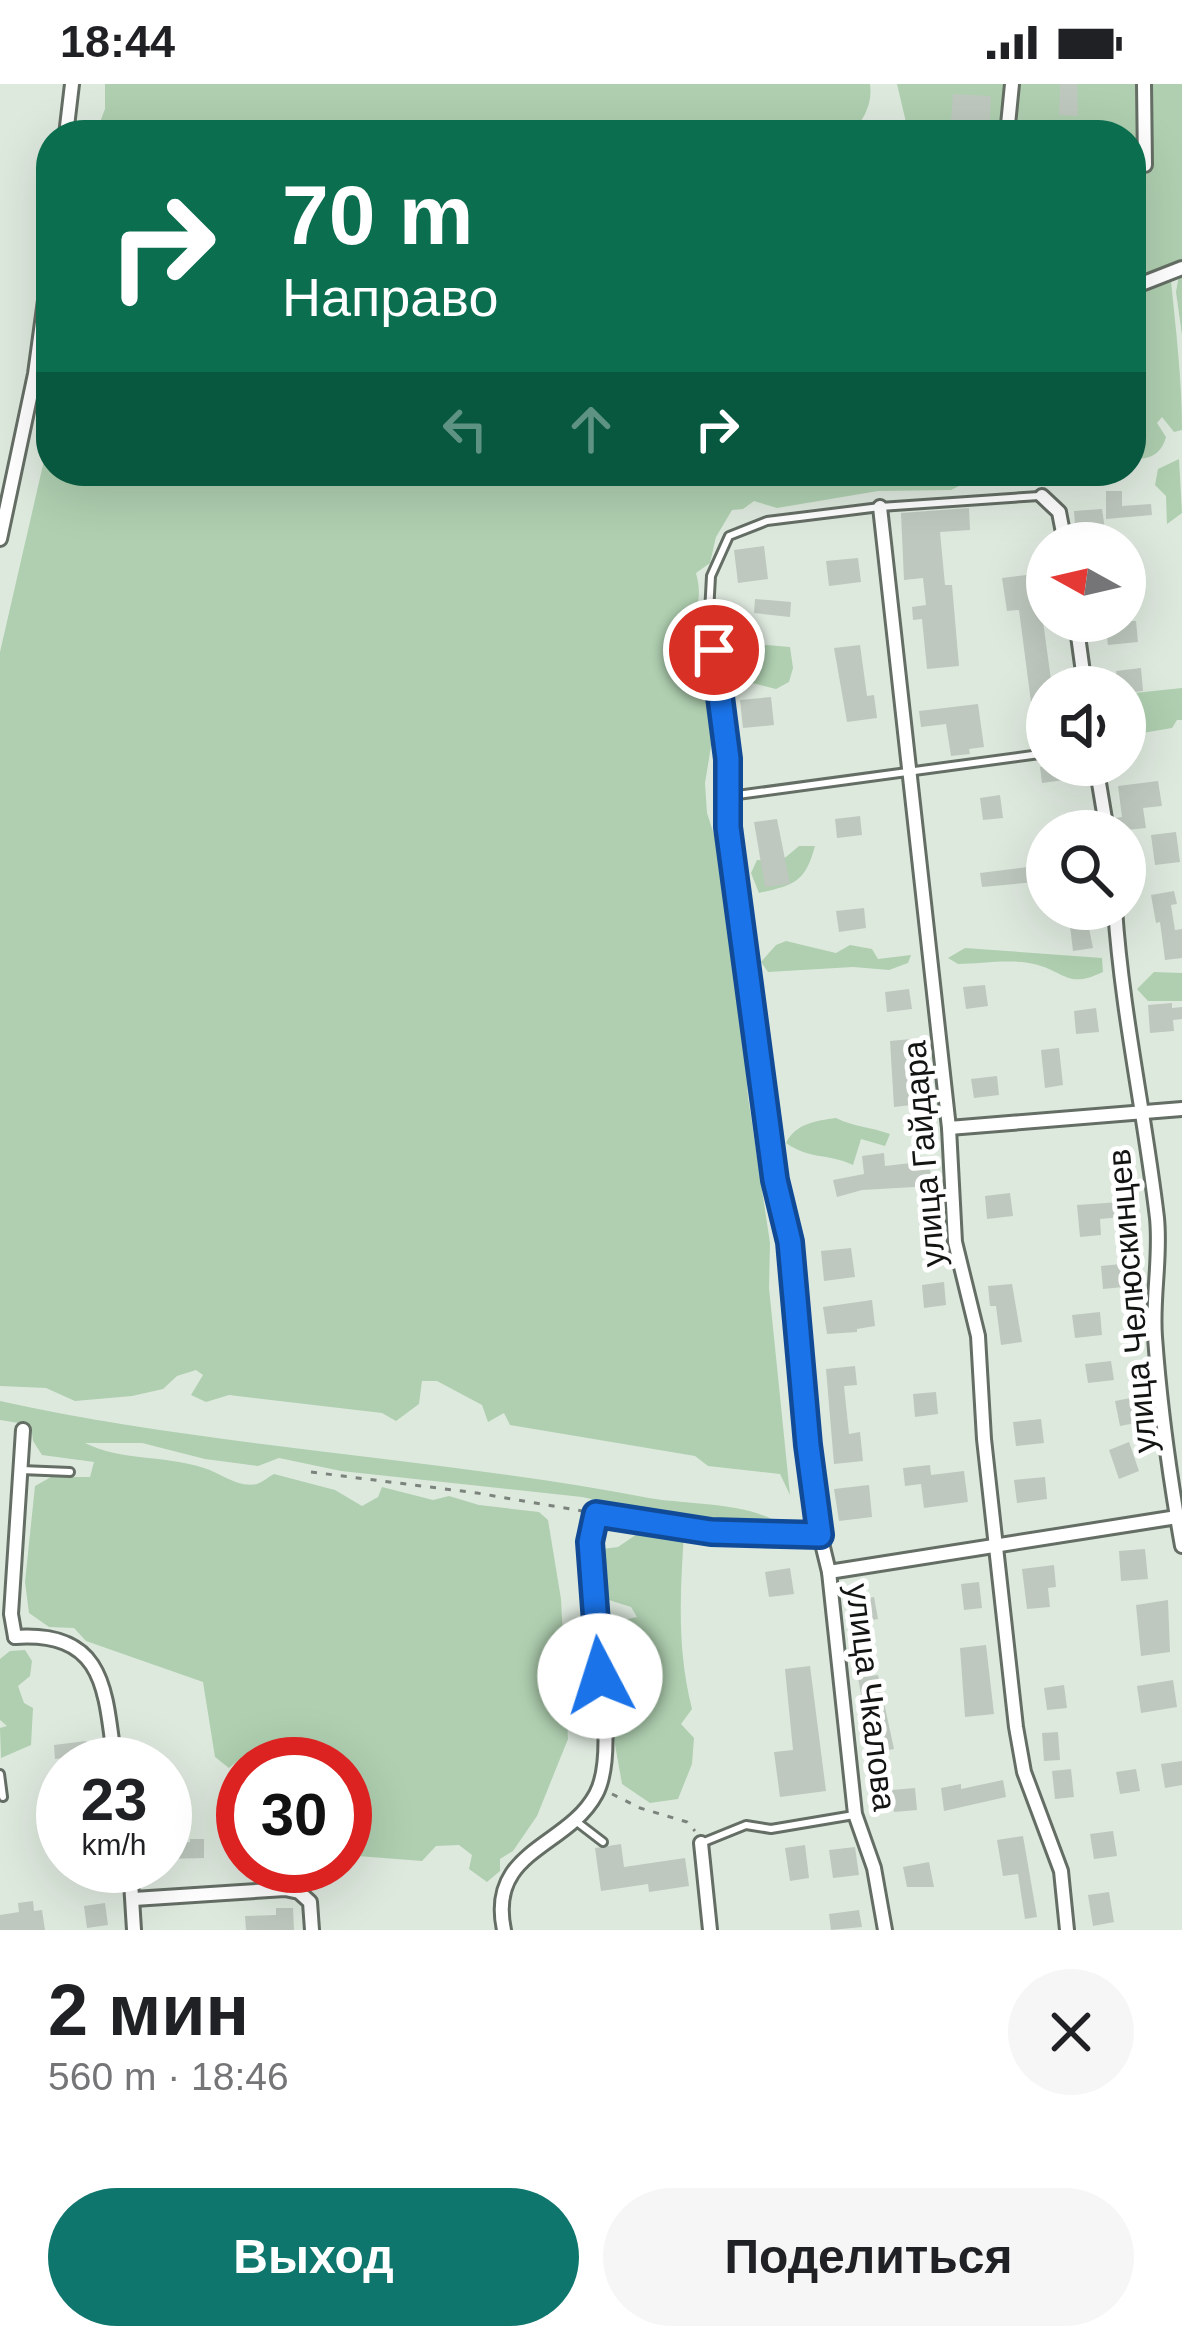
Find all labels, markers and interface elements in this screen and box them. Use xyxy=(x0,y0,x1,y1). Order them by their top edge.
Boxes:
text: 18:44 xyxy=(60,16,175,67)
icon: right xyxy=(84,168,240,324)
text: 70 m xyxy=(282,168,473,262)
text: Направо xyxy=(282,267,498,327)
icon: left xyxy=(432,396,498,462)
icon: ahead xyxy=(558,396,624,462)
icon: right xyxy=(684,396,750,462)
north arrow xyxy=(1026,522,1146,642)
map controls xyxy=(1026,522,1146,930)
pin xyxy=(663,599,765,701)
icon: arrive xyxy=(681,617,747,683)
button: sound xyxy=(1026,666,1146,786)
button: search xyxy=(1026,810,1146,930)
street label: улица Гайдара xyxy=(895,1039,952,1269)
street label: улица Челюскинцев xyxy=(1100,1147,1163,1455)
street label: улица Чкалова xyxy=(839,1581,904,1814)
position arrow xyxy=(537,1613,663,1739)
speed limit sign: 30 xyxy=(216,1737,372,1893)
text: 23 xyxy=(81,1766,147,1833)
text: km/h xyxy=(81,1828,147,1861)
button: close xyxy=(1008,1969,1134,2095)
text: 2 мин xyxy=(48,1970,249,2050)
text: 560 m · 18:46 xyxy=(48,2055,289,2098)
button: Выход xyxy=(48,2188,579,2326)
button: Поделиться xyxy=(603,2188,1134,2326)

